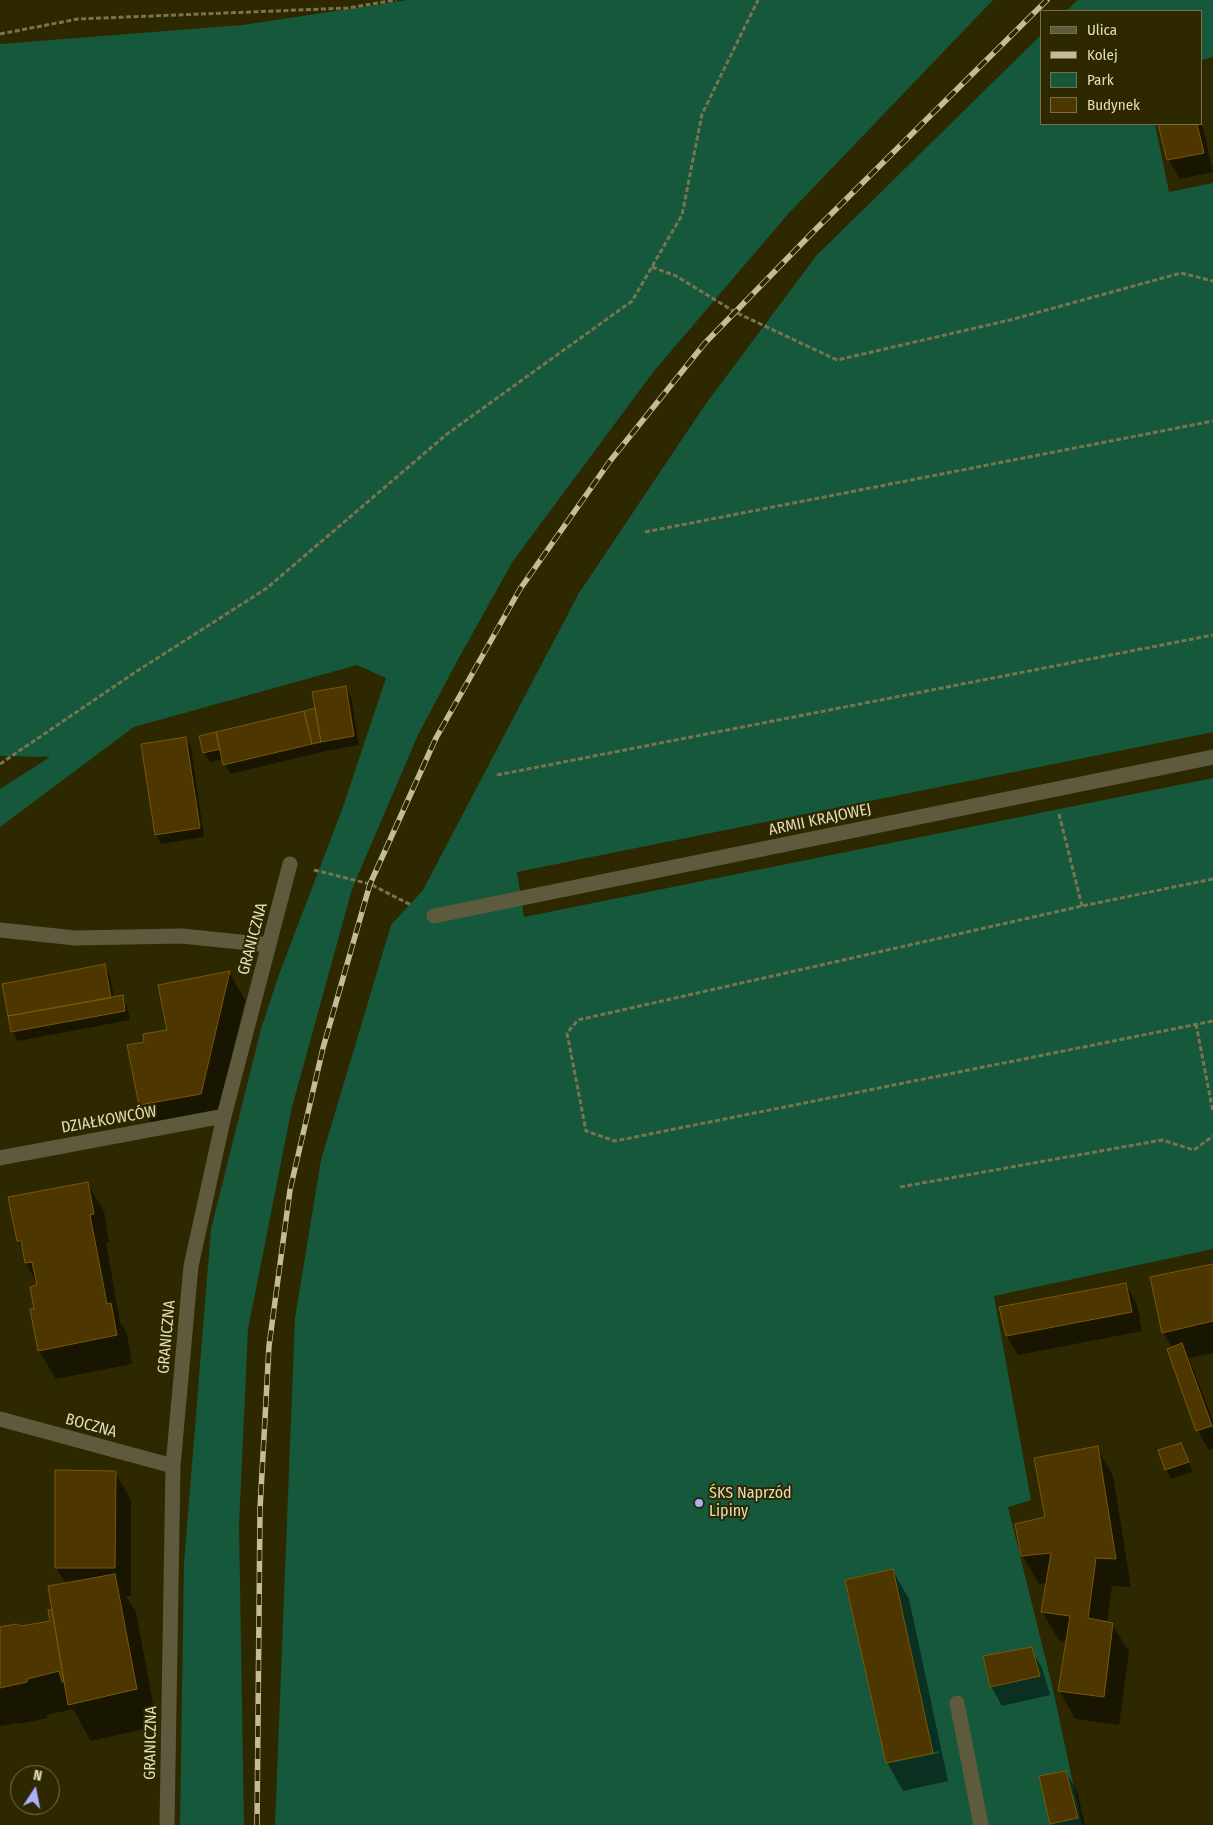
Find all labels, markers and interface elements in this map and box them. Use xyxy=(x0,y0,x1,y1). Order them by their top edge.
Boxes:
legend xyxy=(1040,10,1203,125)
text: Ulica xyxy=(1087,21,1117,39)
text: Kolej xyxy=(1087,46,1118,64)
text: Park xyxy=(1087,71,1114,89)
text: Budynek xyxy=(1087,96,1140,114)
street label: ARMII KRAJOWEJ xyxy=(767,800,873,840)
street label: GRANICZNA xyxy=(234,901,272,977)
street label: DZIAŁKOWCÓW xyxy=(60,1102,158,1138)
street label: GRANICZNA xyxy=(154,1299,180,1375)
street label: BOCZNA xyxy=(63,1410,119,1442)
place label: ŚKS Naprzód Lipiny xyxy=(709,1484,792,1522)
marker: ŚKS Naprzód Lipiny xyxy=(693,1497,705,1509)
street label: GRANICZNA xyxy=(141,1706,161,1780)
north arrow xyxy=(10,1765,60,1815)
text: N xyxy=(32,1767,43,1785)

